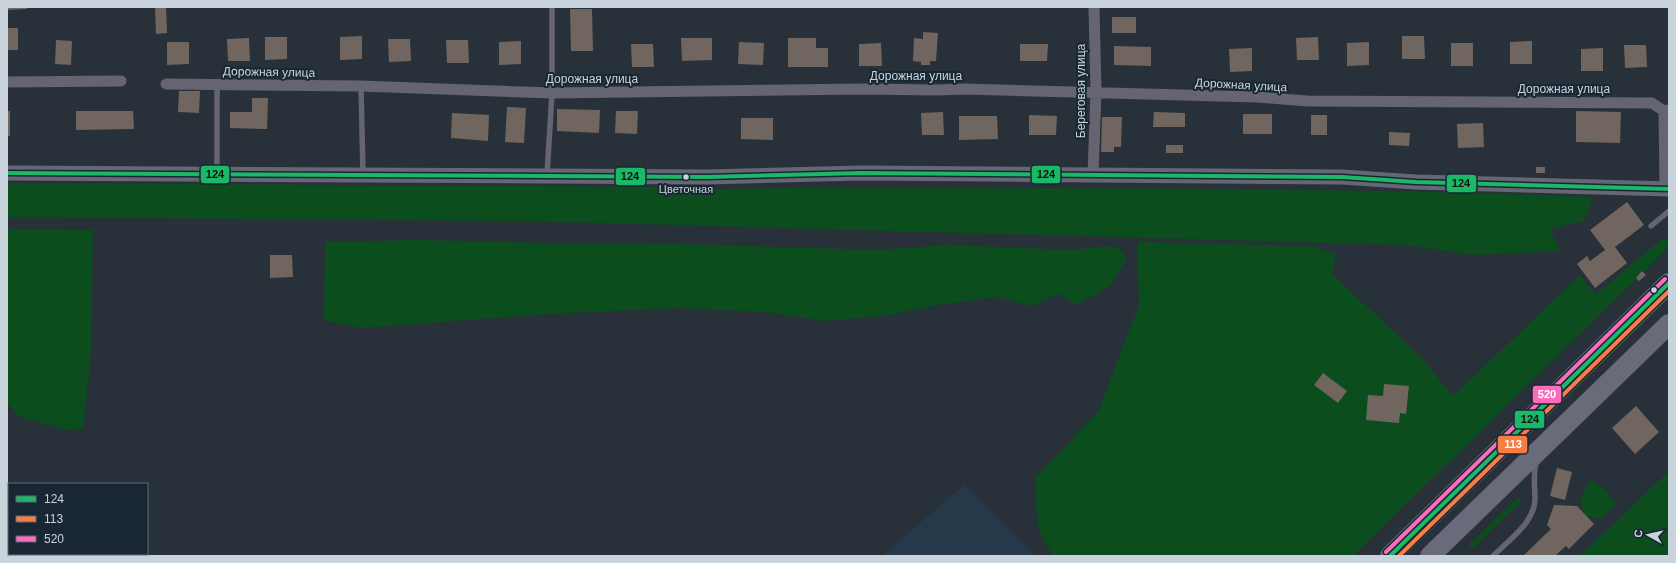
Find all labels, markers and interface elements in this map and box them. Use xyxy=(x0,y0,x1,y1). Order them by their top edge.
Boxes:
street label: Береговая улица xyxy=(1074,43,1088,138)
street label: Дорожная улица xyxy=(223,64,316,80)
street label: Дорожная улица xyxy=(870,69,962,83)
street label: Дорожная улица xyxy=(546,72,638,86)
street label: Дорожная улица xyxy=(1195,76,1288,94)
street label: Дорожная улица xyxy=(1518,82,1610,96)
line badge: 124 xyxy=(200,165,230,184)
line badge: 124 xyxy=(1031,165,1061,184)
line badge: 124 xyxy=(615,167,646,186)
text: 124 xyxy=(206,168,225,180)
text: 124 xyxy=(1037,168,1056,180)
text: 124 xyxy=(621,170,640,182)
marker: Цветочная xyxy=(681,172,691,182)
line badge: 124 xyxy=(1446,174,1477,193)
text: 124 xyxy=(1452,177,1471,189)
place label: Цветочная xyxy=(659,183,713,195)
unlabelled marker xyxy=(1649,285,1659,295)
line badge: 520 xyxy=(1532,385,1562,404)
text: 520 xyxy=(1538,388,1556,400)
line badge: 124 xyxy=(1514,410,1545,429)
text: 124 xyxy=(1521,413,1540,425)
line badge: 113 xyxy=(1497,435,1528,454)
text: 113 xyxy=(1504,438,1522,450)
legend xyxy=(8,483,148,555)
text: 124 xyxy=(44,492,64,506)
text: 113 xyxy=(44,512,63,526)
north arrow xyxy=(1628,515,1668,555)
text: С xyxy=(1632,529,1645,538)
text: 520 xyxy=(44,532,64,546)

